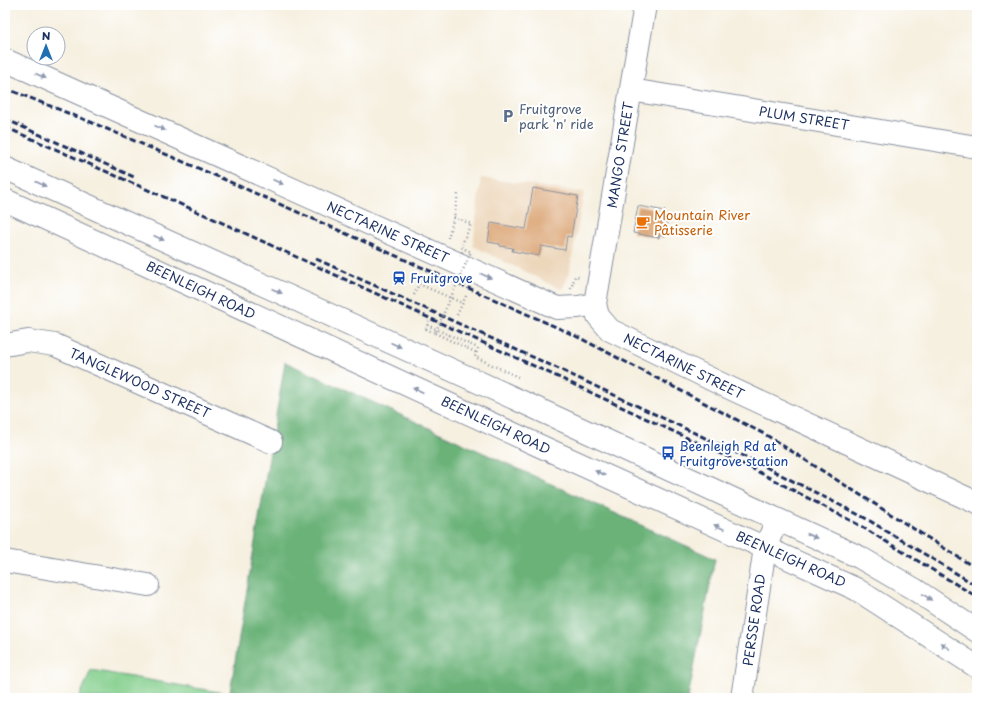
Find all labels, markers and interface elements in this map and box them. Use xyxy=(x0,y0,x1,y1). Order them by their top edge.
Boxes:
north arrow xyxy=(26,26,66,66)
text: N xyxy=(42,27,51,44)
one-way arrow xyxy=(35,73,46,79)
place label: Fruitgrove park 'n' ride xyxy=(519,99,594,133)
street label: MANGO STREET xyxy=(602,100,637,209)
street label: PLUM STREET xyxy=(758,101,851,134)
parking icon: Fruitgrove park 'n' ride xyxy=(500,108,516,124)
one-way arrow xyxy=(154,126,166,132)
one-way arrow xyxy=(272,179,284,185)
one-way arrow xyxy=(35,181,46,187)
street label: NECTARINE STREET xyxy=(324,196,452,267)
place label: Mountain River Pâtisserie xyxy=(654,205,750,239)
cafe icon: Mountain River Pâtisserie xyxy=(635,214,651,230)
one-way arrow xyxy=(153,235,165,241)
street label: BEENLEIGH ROAD xyxy=(143,256,259,323)
place label: Fruitgrove xyxy=(410,268,473,287)
station icon: Fruitgrove xyxy=(391,270,407,286)
one-way arrow xyxy=(480,272,492,279)
one-way arrow xyxy=(272,288,283,294)
street label: NECTARINE STREET xyxy=(621,328,748,403)
one-way arrow xyxy=(390,342,402,348)
street label: TANGLEWOOD STREET xyxy=(67,343,214,422)
one-way arrow xyxy=(413,387,424,393)
street label: BEENLEIGH ROAD xyxy=(438,391,554,458)
place label: Beenleigh Rd at Fruitgrove station xyxy=(679,436,788,470)
bus stop icon: Beenleigh Rd at Fruitgrove station xyxy=(660,445,676,461)
one-way arrow xyxy=(595,470,606,476)
one-way arrow xyxy=(712,523,724,529)
street label: BEENLEIGH ROAD xyxy=(733,526,849,591)
one-way arrow xyxy=(807,533,818,539)
street label: PERSSE ROAD xyxy=(738,572,769,667)
one-way arrow xyxy=(922,593,932,601)
one-way arrow xyxy=(939,642,950,650)

